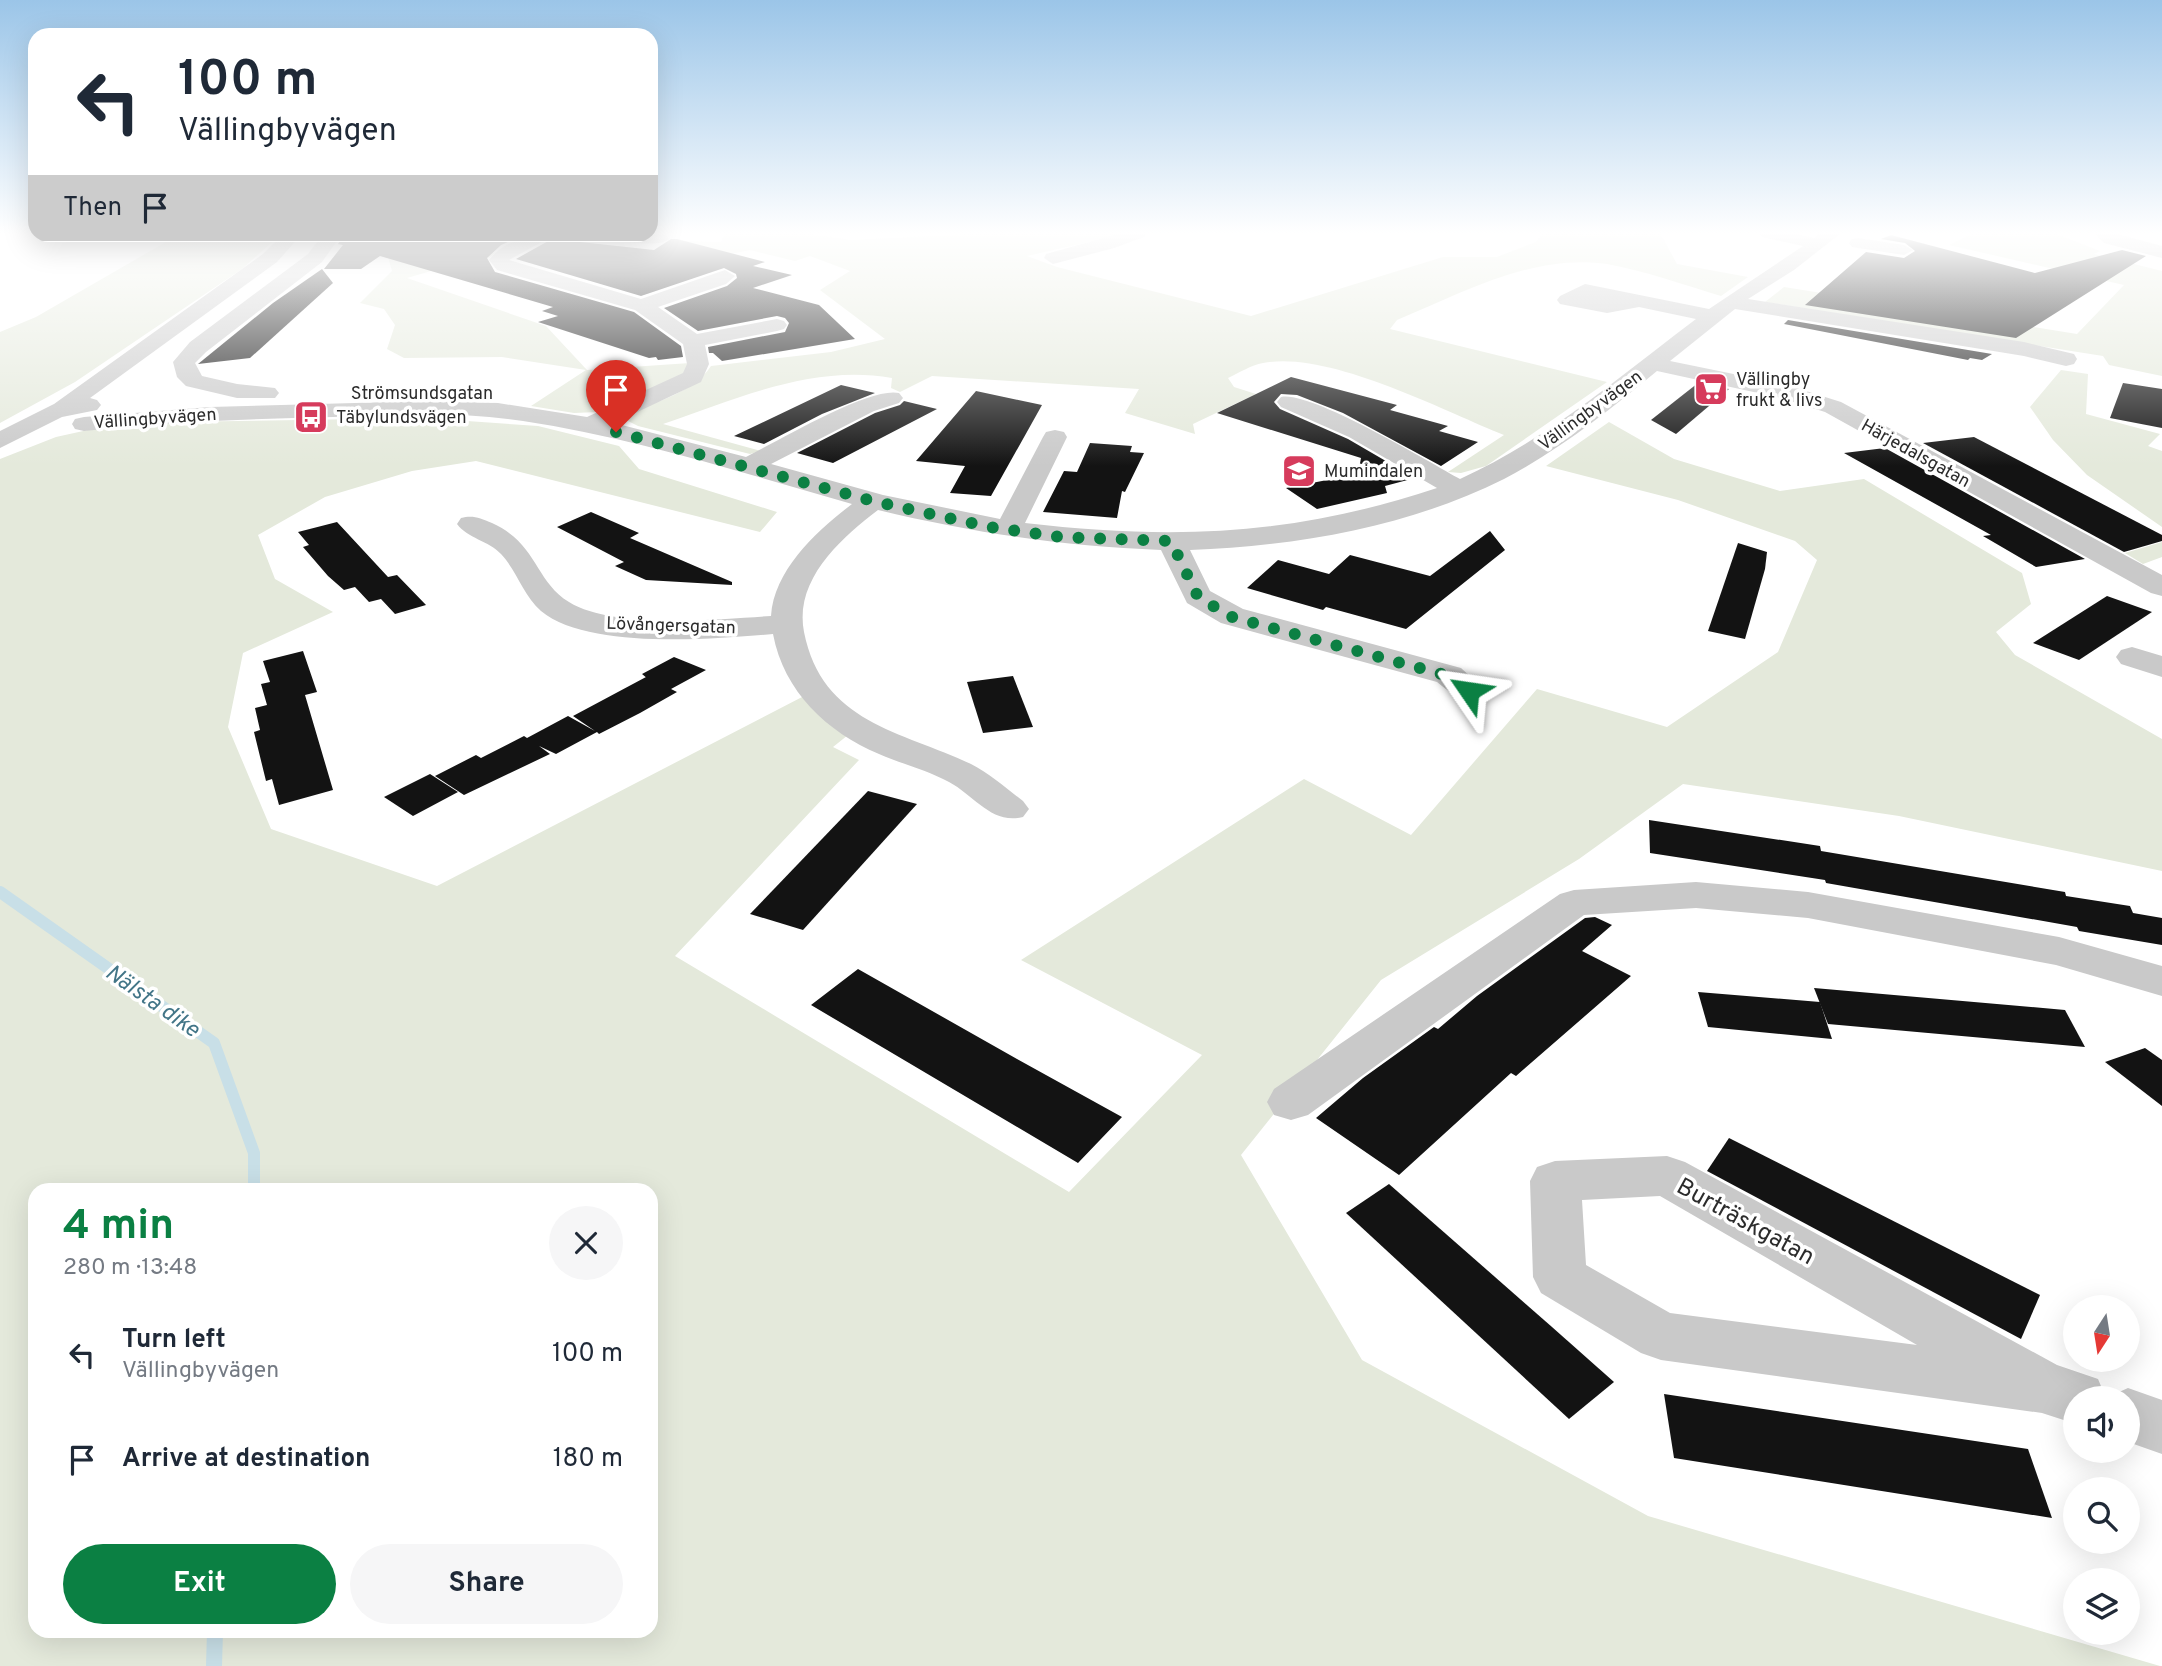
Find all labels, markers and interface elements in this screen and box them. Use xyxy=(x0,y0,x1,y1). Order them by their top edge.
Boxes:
text: 100 m xyxy=(178,51,317,113)
icon: left xyxy=(63,56,154,147)
text: Vällingbyvägen xyxy=(178,112,397,152)
icon: arrive xyxy=(136,189,174,227)
text: Then xyxy=(63,192,122,225)
pin xyxy=(586,360,646,432)
street label: Vällingbyvägen xyxy=(1534,366,1647,457)
place label: Vällingby frukt & livs xyxy=(1736,369,1822,413)
supermarket icon: Vällingby frukt & livs xyxy=(1692,370,1730,408)
icon: arrive xyxy=(597,371,635,409)
street label: Strömsundsgatan xyxy=(351,383,493,406)
bus stop icon: Täbylundsvägen xyxy=(292,398,330,436)
street label: Vällingbyvägen xyxy=(93,404,217,435)
place label: Täbylundsvägen xyxy=(336,407,467,430)
street label: Härjedalsgatan xyxy=(1857,415,1974,494)
school or university icon: Mumindalen xyxy=(1280,452,1318,490)
place label: Mumindalen xyxy=(1324,461,1423,484)
street label: Lövångersgatan xyxy=(606,613,736,640)
position arrow xyxy=(1432,654,1506,728)
water label: Nälsta dike xyxy=(99,959,205,1046)
street label: Burträskgatan xyxy=(1671,1172,1819,1273)
text: 4 min xyxy=(63,1201,174,1254)
button: close xyxy=(549,1206,623,1280)
text: 280 m · 13:48 xyxy=(63,1254,197,1283)
north arrow xyxy=(2063,1295,2140,1372)
map controls xyxy=(2063,1295,2140,1645)
text: Turn left xyxy=(122,1324,226,1357)
icon: left xyxy=(63,1336,101,1374)
text: 100 m xyxy=(552,1338,623,1371)
text: Vällingbyvägen xyxy=(122,1357,279,1386)
button: sound xyxy=(2063,1386,2140,1463)
icon: arrive xyxy=(63,1441,101,1479)
text: Arrive at destination xyxy=(122,1443,370,1476)
text: 180 m xyxy=(553,1443,623,1476)
button: search xyxy=(2063,1477,2140,1554)
button: Exit xyxy=(63,1544,336,1624)
button: Share xyxy=(350,1544,623,1624)
button: layers xyxy=(2063,1568,2140,1645)

